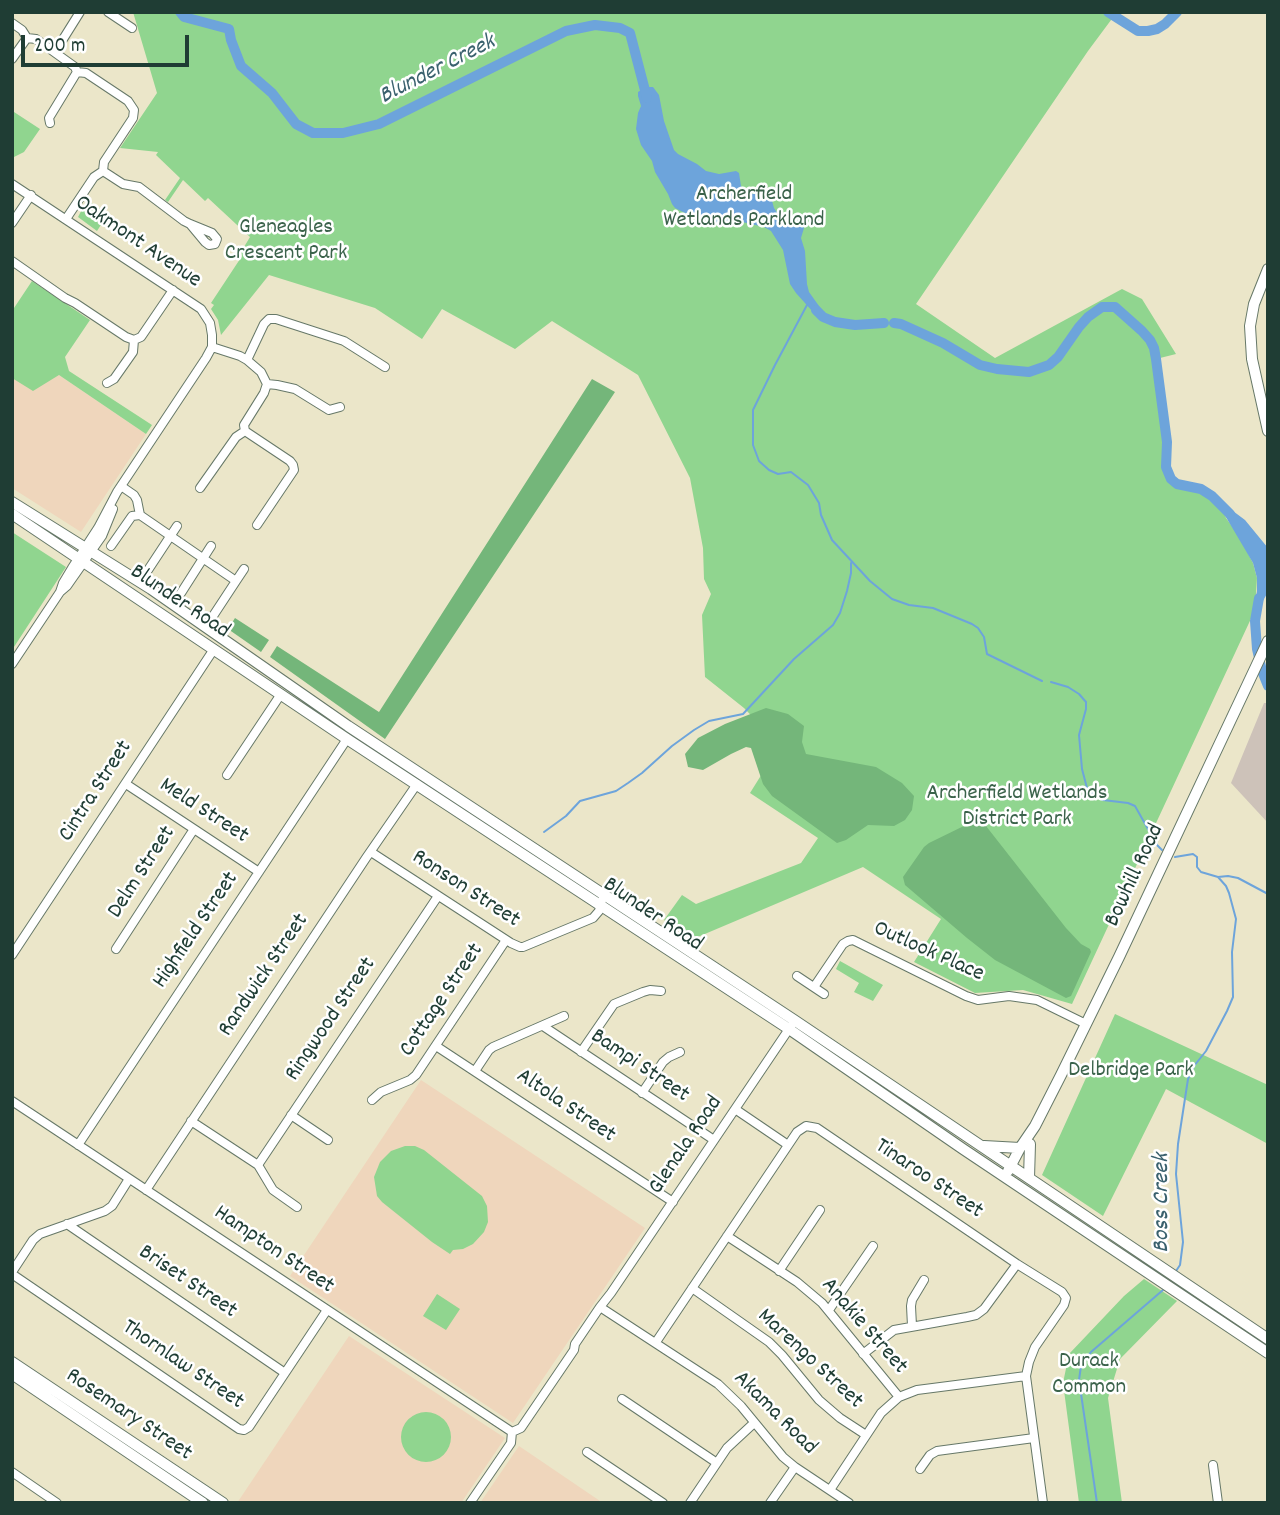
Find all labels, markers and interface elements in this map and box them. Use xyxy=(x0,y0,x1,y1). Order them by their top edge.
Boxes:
scale bar xyxy=(24,21,192,65)
water label: Blunder Creek xyxy=(375,29,501,113)
text: 200 m xyxy=(34,32,85,62)
park label: Archerfield Wetlands Parkland xyxy=(663,182,825,236)
street label: Oakmont Avenue xyxy=(68,191,206,295)
park label: Gleneagles Crescent Park xyxy=(225,215,347,269)
street label: Blunder Road xyxy=(124,560,234,646)
street label: Cintra Street xyxy=(54,736,140,848)
street label: Meld Street xyxy=(153,773,253,851)
park label: Archerfield Wetlands District Park xyxy=(927,781,1107,835)
street label: Bowhill Road xyxy=(1100,820,1172,932)
street label: Delm Street xyxy=(103,822,183,924)
street label: Ronson Street xyxy=(406,845,524,935)
street label: Highfield Street xyxy=(148,867,246,995)
street label: Blunder Road xyxy=(597,873,707,959)
street label: Randwick Street xyxy=(214,909,316,1043)
street label: Outlook Place xyxy=(868,916,988,990)
street label: Cottage Street xyxy=(395,939,491,1063)
street label: Ringwood Street xyxy=(280,953,384,1087)
street label: Bampi Street xyxy=(584,1024,694,1110)
park label: Delbridge Park xyxy=(1068,1058,1194,1086)
street label: Altola Street xyxy=(510,1064,620,1150)
street label: Glenala Road xyxy=(644,1091,730,1201)
street label: Tinaroo Street xyxy=(868,1134,988,1226)
water label: Boss Creek xyxy=(1150,1153,1178,1253)
street label: Hampton Street xyxy=(207,1201,339,1301)
street label: Briset Street xyxy=(132,1240,242,1326)
street label: Anakie Street xyxy=(814,1273,912,1381)
street label: Marengo Street xyxy=(750,1304,868,1416)
street label: Thornlaw Street xyxy=(116,1315,248,1417)
park label: Durack Common xyxy=(1052,1349,1126,1403)
street label: Rosemary Street xyxy=(59,1364,197,1468)
street label: Akama Road xyxy=(726,1366,822,1462)

